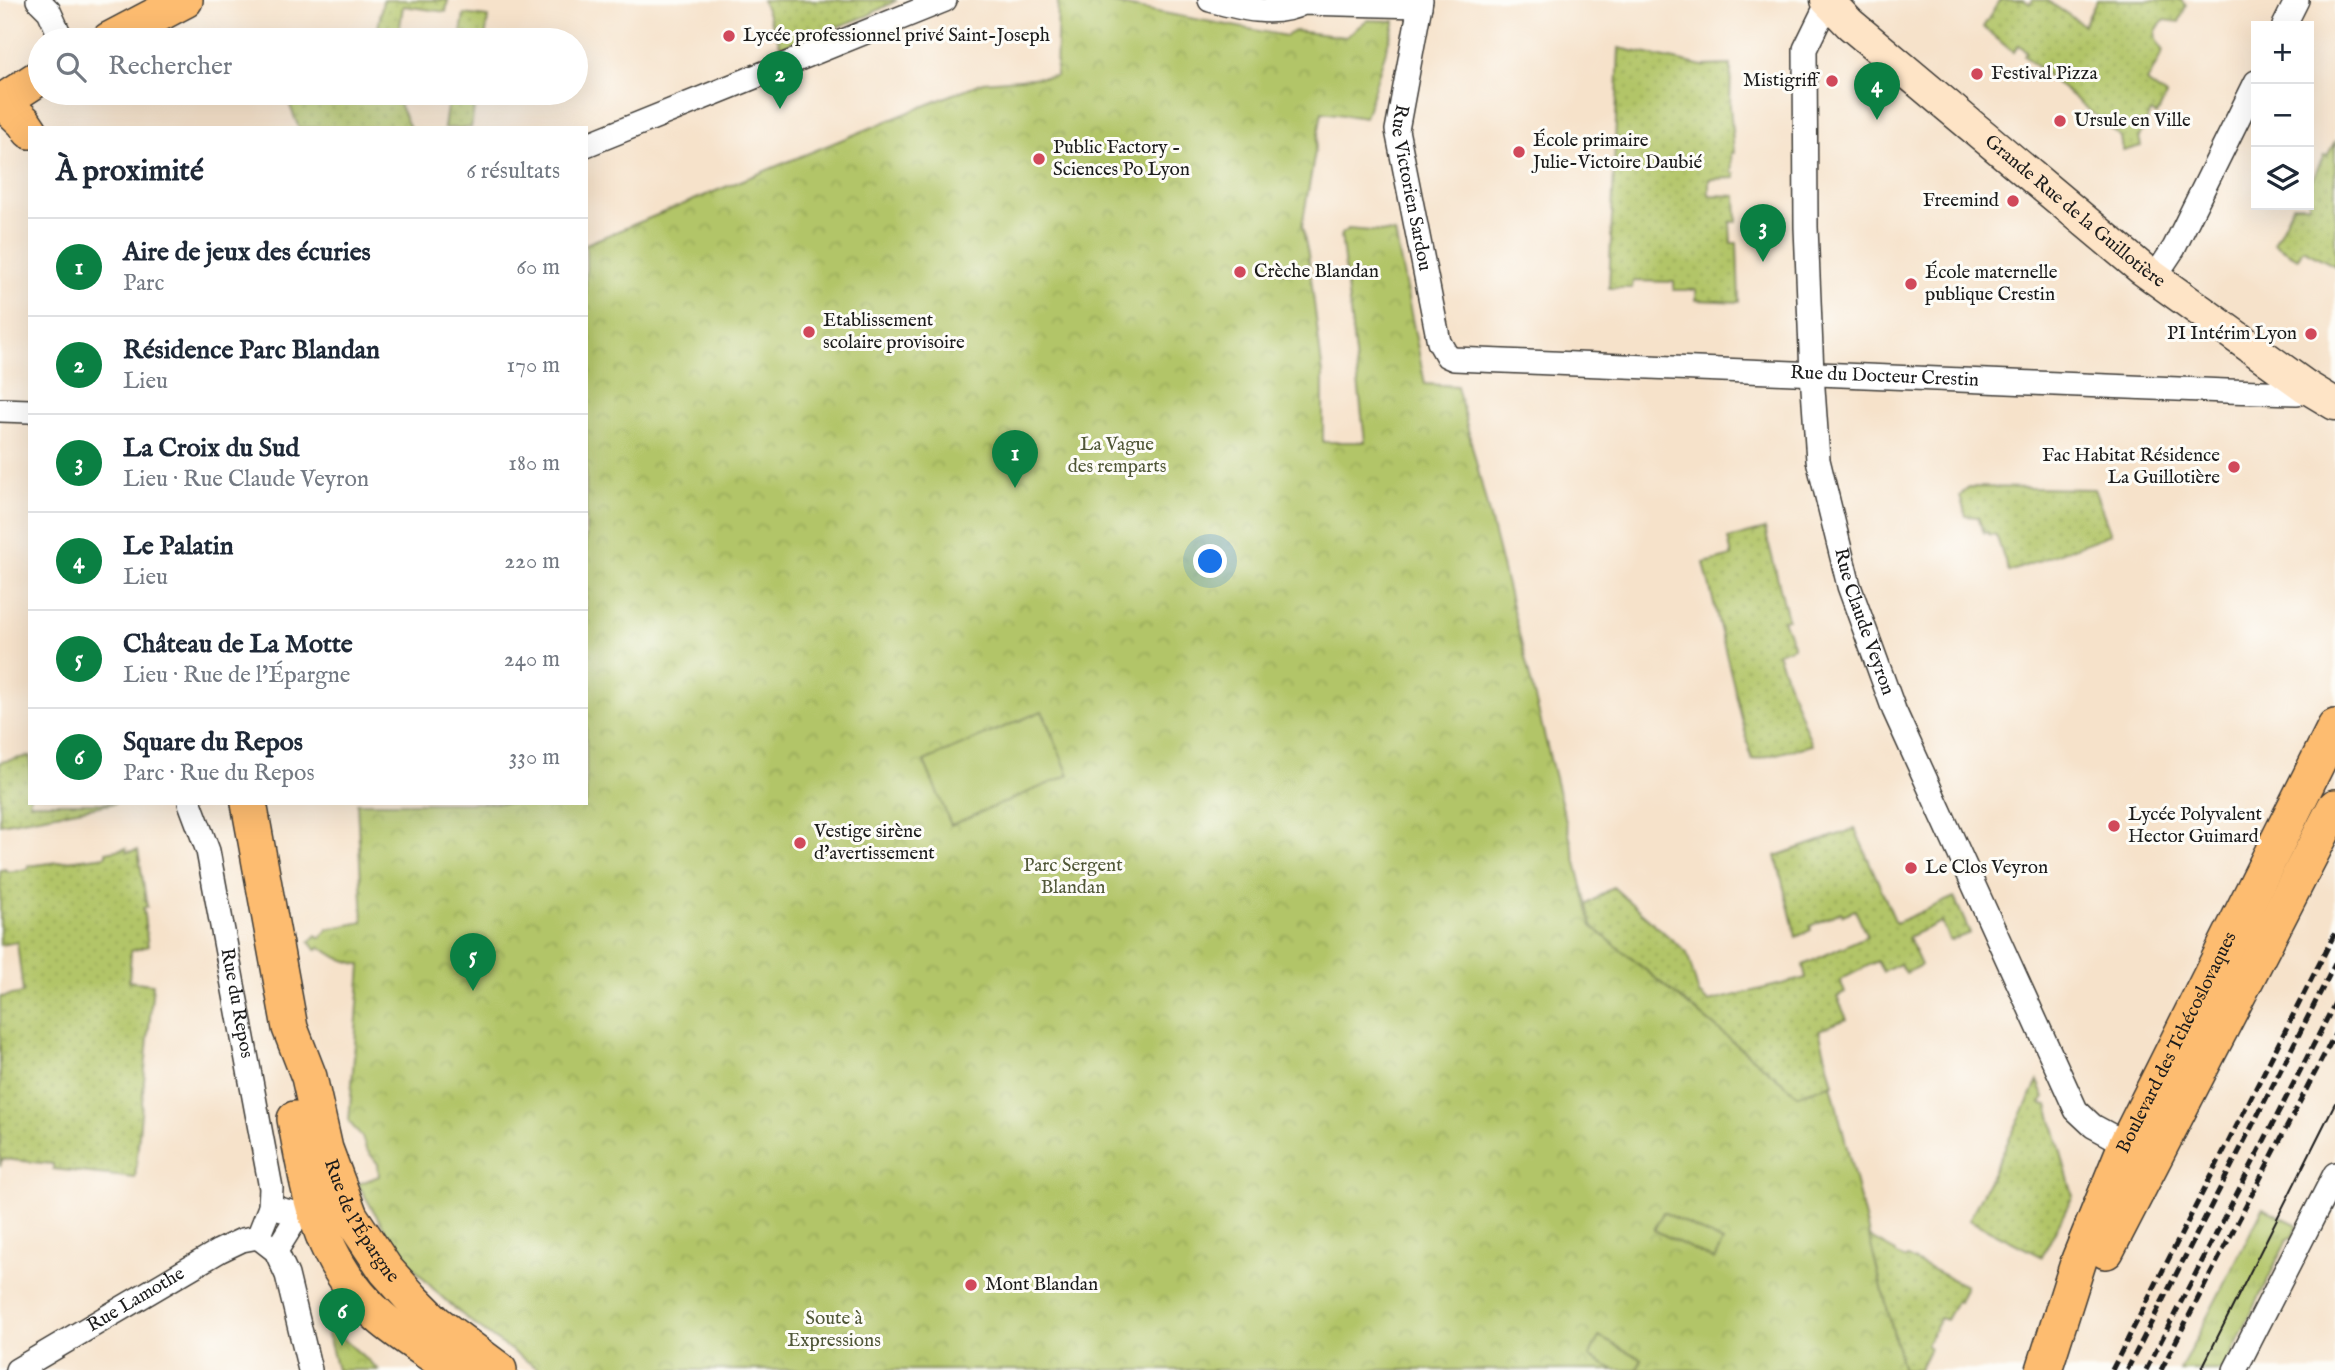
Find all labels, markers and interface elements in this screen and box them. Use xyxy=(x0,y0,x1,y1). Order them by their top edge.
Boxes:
map controls xyxy=(2251,21,2314,210)
button: + xyxy=(2251,21,2314,84)
place label: Lycée professionnel privé Saint-Joseph xyxy=(743,24,1050,48)
search box xyxy=(28,28,588,105)
marker: Lycée professionnel privé Saint-Joseph xyxy=(721,28,737,44)
icon: search xyxy=(52,48,90,86)
text: Rechercher xyxy=(108,50,232,83)
pin: 2 xyxy=(757,51,803,109)
pin: 4 xyxy=(1854,62,1900,120)
place label: Festival Pizza xyxy=(1991,62,2098,86)
marker: Festival Pizza xyxy=(1969,66,1985,82)
place label: Mistigriff xyxy=(1743,69,1821,93)
marker: Mistigriff xyxy=(1824,73,1840,89)
button: − xyxy=(2251,84,2314,147)
street label: Rue Victorien Sardou xyxy=(1385,102,1437,273)
place label: Ursule en Ville xyxy=(2074,109,2191,133)
marker: Ursule en Ville xyxy=(2052,113,2068,129)
place label: École primaire Julie-Victoire Daubié xyxy=(1531,128,1702,175)
street label: Grande Rue de la Guillotière xyxy=(1979,130,2170,294)
place label: Public Factory - Sciences Po Lyon xyxy=(1053,136,1190,182)
marker: École primaire Julie-Victoire Daubié xyxy=(1511,144,1527,160)
button: layers xyxy=(2251,147,2314,210)
marker: Public Factory - Sciences Po Lyon xyxy=(1031,151,1047,167)
text: À proximité xyxy=(56,153,204,191)
text: 6 résultats xyxy=(466,157,560,186)
place label: Freemind xyxy=(1923,189,2000,213)
marker: Freemind xyxy=(2005,193,2021,209)
pin: 3 xyxy=(1740,204,1786,262)
text: Aire de jeux des écuries xyxy=(123,236,371,269)
text: 1 xyxy=(75,253,83,282)
text: 60 m xyxy=(516,253,560,282)
place label: Crèche Blandan xyxy=(1254,260,1379,284)
place label: École maternelle publique Crestin xyxy=(1925,260,2058,307)
marker: Crèche Blandan xyxy=(1232,264,1248,280)
text: Parc xyxy=(123,269,164,298)
marker: École maternelle publique Crestin xyxy=(1903,276,1919,292)
place label: Etablissement scolaire provisoire xyxy=(823,309,965,355)
place label: PI Intérim Lyon xyxy=(2167,322,2297,346)
marker: Etablissement scolaire provisoire xyxy=(801,324,817,340)
marker: PI Intérim Lyon xyxy=(2303,326,2319,342)
text: Résidence Parc Blandan xyxy=(123,334,380,367)
text: 2 xyxy=(74,351,84,380)
text: 170 m xyxy=(507,351,560,380)
street label: Rue du Docteur Crestin xyxy=(1790,361,1979,393)
text: Lieu xyxy=(123,367,168,396)
pin: 1 xyxy=(992,430,1038,488)
text: La Croix du Sud xyxy=(123,432,299,465)
park label: La Vague des remparts xyxy=(1068,433,1166,479)
place label: Fac Habitat Résidence La Guillotière xyxy=(2042,444,2220,490)
text: 3 xyxy=(75,449,83,478)
text: 180 m xyxy=(508,449,560,478)
marker: Fac Habitat Résidence La Guillotière xyxy=(2226,459,2242,475)
text: Lieu · Rue Claude Veyron xyxy=(123,465,369,494)
text: Le Palatin xyxy=(123,530,234,563)
your location xyxy=(1193,544,1227,578)
street label: Rue Claude Veyron xyxy=(1828,546,1900,698)
text: 4 xyxy=(73,547,85,576)
text: 220 m xyxy=(504,547,560,576)
text: Lieu xyxy=(123,563,168,592)
text: Château de La Motte xyxy=(123,628,353,661)
text: 5 xyxy=(75,645,83,674)
text: 240 m xyxy=(504,645,560,674)
text: Lieu · Rue de l'Épargne xyxy=(123,661,350,690)
text: Square du Repos xyxy=(123,726,303,759)
text: 6 xyxy=(74,743,84,772)
text: 330 m xyxy=(509,743,560,772)
text: Parc · Rue du Repos xyxy=(123,759,315,788)
place label: Lycée Polyvalent Hector Guimard xyxy=(2128,803,2263,849)
marker: Lycée Polyvalent Hector Guimard xyxy=(2106,818,2122,834)
place label: Vestige sirène d'avertissement xyxy=(813,820,935,866)
marker: Vestige sirène d'avertissement xyxy=(792,835,808,851)
park label: Parc Sergent Blandan xyxy=(1023,854,1123,900)
place label: Le Clos Veyron xyxy=(1925,856,2048,880)
marker: Le Clos Veyron xyxy=(1903,860,1919,876)
street label: Boulevard des Tchécoslovaques xyxy=(2112,928,2243,1158)
pin: 5 xyxy=(450,933,496,991)
street label: Rue du Repos xyxy=(214,946,258,1060)
street label: Rue de l'Épargne xyxy=(318,1156,404,1288)
street label: Rue Lamothe xyxy=(83,1262,189,1338)
place label: Mont Blandan xyxy=(985,1273,1098,1297)
marker: Mont Blandan xyxy=(963,1277,979,1293)
pin: 6 xyxy=(319,1288,365,1346)
park label: Soute à Expressions xyxy=(787,1307,881,1353)

